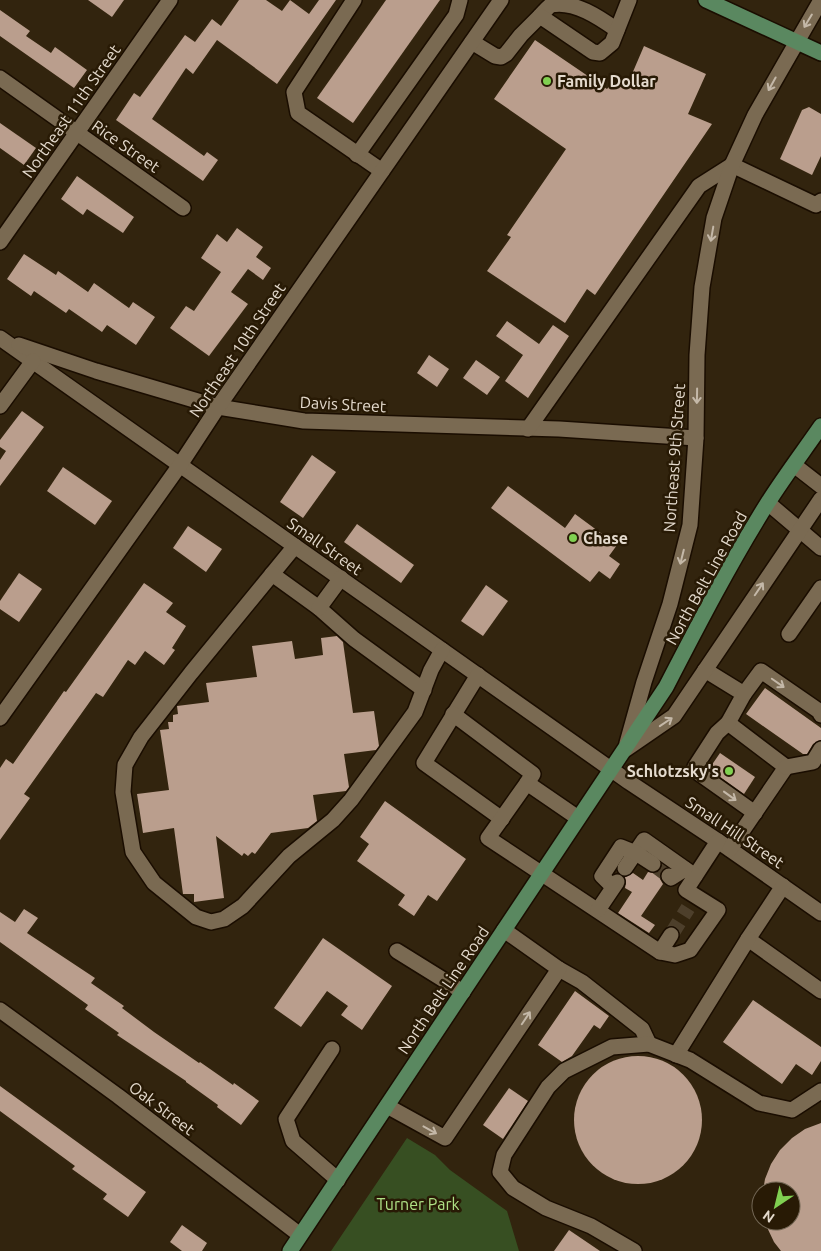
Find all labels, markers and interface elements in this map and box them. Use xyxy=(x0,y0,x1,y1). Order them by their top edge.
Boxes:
one-way arrow xyxy=(803,13,813,27)
street label: Northeast 11th Street xyxy=(18,41,124,181)
place label: Family Dollar xyxy=(557,72,656,90)
marker: Family Dollar xyxy=(541,75,553,87)
one-way arrow xyxy=(767,77,777,92)
street label: Rice Street xyxy=(89,116,164,176)
one-way arrow xyxy=(706,226,716,242)
street label: Northeast 10th Street xyxy=(185,279,289,421)
street label: Northeast 9th Street xyxy=(660,382,688,533)
one-way arrow xyxy=(692,387,702,403)
street label: Davis Street xyxy=(299,393,387,415)
street label: North Belt Line Road xyxy=(662,508,750,648)
street label: Small Street xyxy=(284,514,366,579)
place label: Chase xyxy=(583,529,628,547)
marker: Chase xyxy=(567,532,579,544)
one-way arrow xyxy=(677,548,686,564)
one-way arrow xyxy=(754,583,764,597)
one-way arrow xyxy=(770,678,784,688)
one-way arrow xyxy=(659,717,673,727)
place label: Schlotzsky's xyxy=(627,762,719,780)
marker: Schlotzsky's xyxy=(723,765,735,777)
one-way arrow xyxy=(723,791,737,801)
street label: Small Hill Street xyxy=(683,793,788,872)
street label: North Belt Line Road xyxy=(394,923,492,1057)
one-way arrow xyxy=(521,1011,531,1025)
street label: Oak Street xyxy=(126,1078,199,1139)
one-way arrow xyxy=(422,1125,437,1135)
north arrow xyxy=(751,1181,801,1231)
park label: Turner Park xyxy=(376,1195,460,1213)
text: N xyxy=(760,1207,777,1226)

